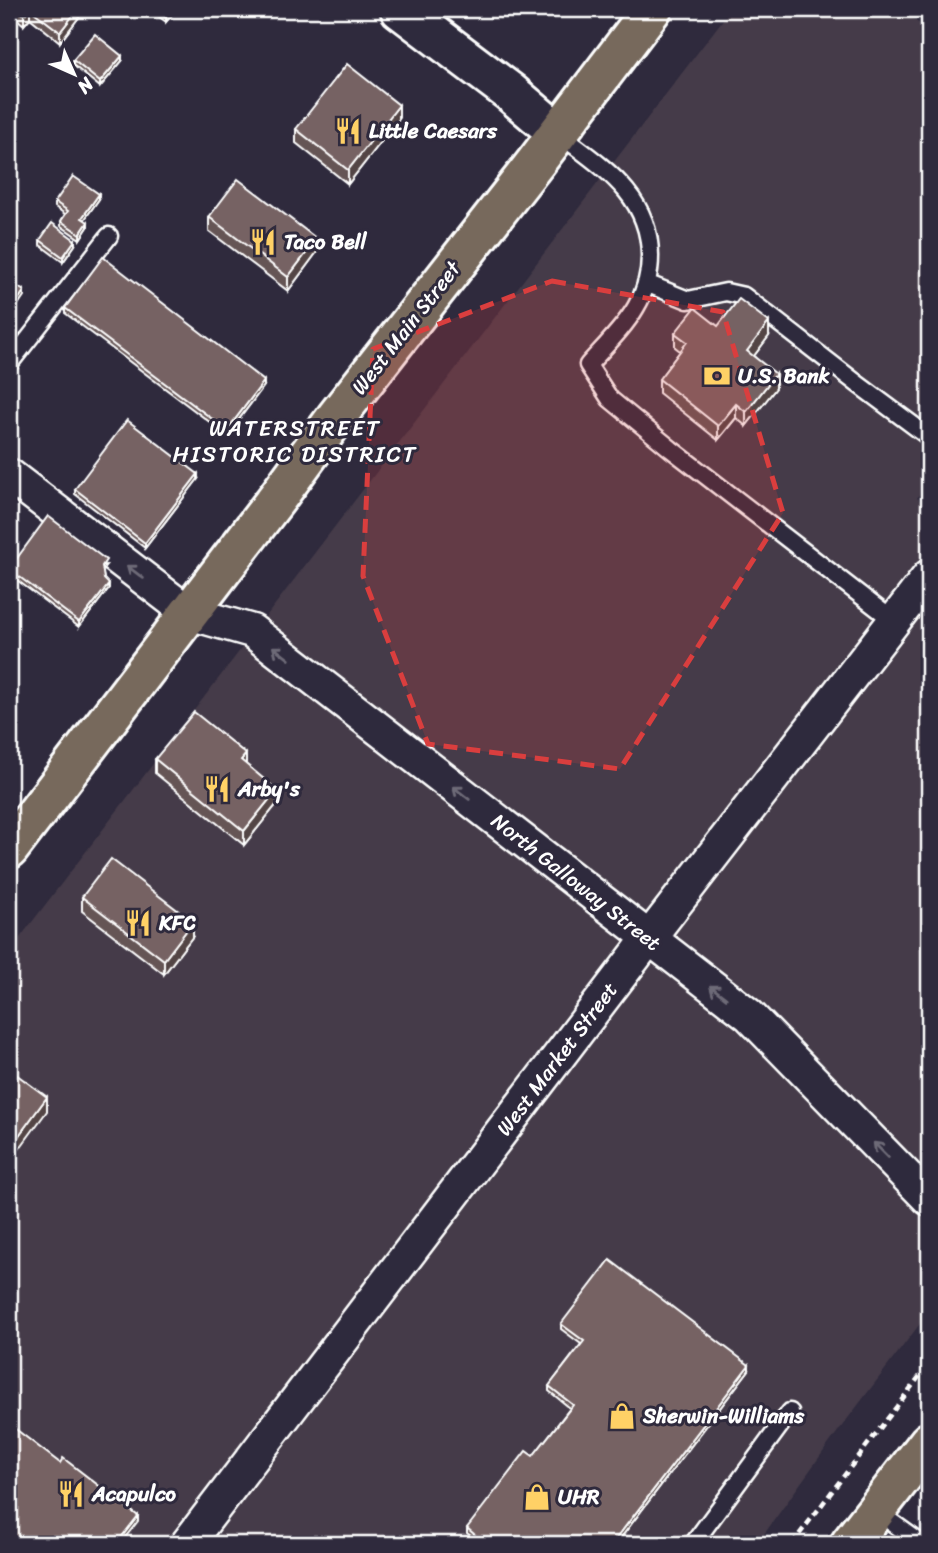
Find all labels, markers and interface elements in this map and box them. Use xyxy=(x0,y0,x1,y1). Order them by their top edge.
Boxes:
north arrow xyxy=(38,38,108,108)
text: N xyxy=(69,69,103,103)
place label: Little Caesars xyxy=(369,112,498,150)
restaurant icon: Little Caesars xyxy=(333,116,363,146)
place label: Taco Bell xyxy=(284,223,368,261)
restaurant icon: Taco Bell xyxy=(248,227,278,257)
street label: West Main Street xyxy=(341,251,472,403)
place label: U.S. Bank xyxy=(738,357,831,395)
bank icon: U.S. Bank xyxy=(702,361,732,391)
district label: WATERSTREET HISTORIC DISTRICT xyxy=(172,408,418,475)
one-way arrow xyxy=(126,564,145,579)
one-way arrow xyxy=(272,646,291,661)
place label: Arby's xyxy=(237,770,301,808)
restaurant icon: Arby's xyxy=(202,774,232,804)
one-way arrow xyxy=(452,786,470,801)
street label: North Galloway Street xyxy=(482,803,670,961)
place label: KFC xyxy=(158,904,196,942)
restaurant icon: KFC xyxy=(123,908,153,938)
street label: West Market Street xyxy=(486,974,628,1144)
one-way arrow xyxy=(710,984,728,999)
one-way arrow xyxy=(873,1142,890,1159)
place label: Sherwin-Williams xyxy=(642,1397,804,1435)
shop icon: Sherwin-Williams xyxy=(607,1401,637,1431)
place label: Acapulco xyxy=(91,1475,177,1513)
place label: UHR xyxy=(558,1478,600,1516)
restaurant icon: Acapulco xyxy=(56,1479,86,1509)
shop icon: UHR xyxy=(522,1482,552,1512)

